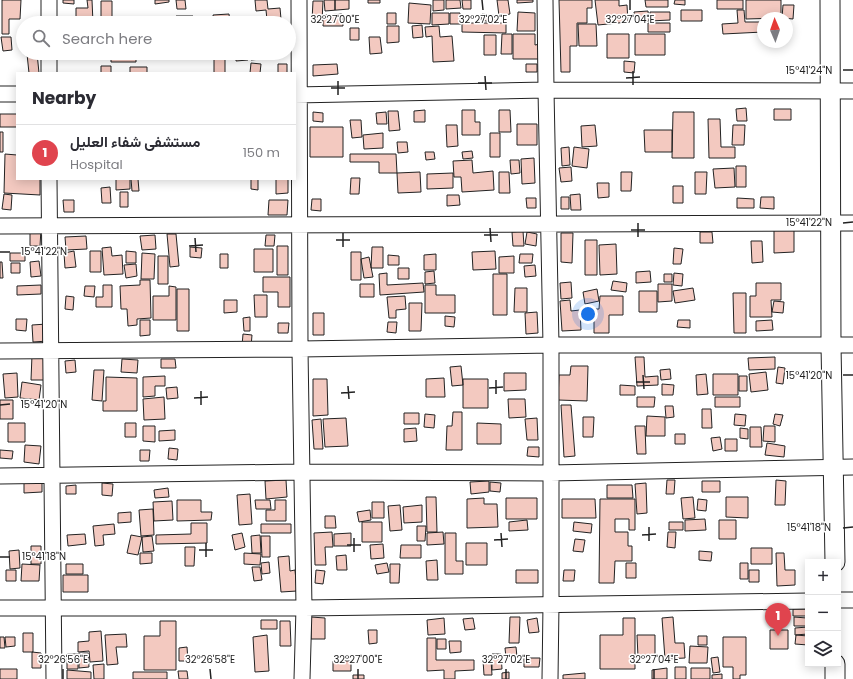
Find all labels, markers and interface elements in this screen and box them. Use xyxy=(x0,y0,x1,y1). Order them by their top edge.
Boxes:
text: 32°27'00"E xyxy=(310,12,360,27)
text: 32°27'02"E xyxy=(459,12,507,27)
text: 32°27'04"E xyxy=(605,12,655,27)
north arrow xyxy=(757,12,793,48)
search box xyxy=(16,16,296,60)
icon: search xyxy=(30,27,52,49)
text: Search here xyxy=(62,28,152,49)
text: 15°41'24"N xyxy=(786,63,832,78)
text: Nearby xyxy=(32,86,96,110)
text: مستشفى شفاء العليل xyxy=(70,131,201,152)
text: 1 xyxy=(43,143,47,162)
text: 150 m xyxy=(243,143,280,162)
text: Hospital xyxy=(70,155,123,174)
text: 15°41'22"N xyxy=(786,215,832,230)
text: 15°41'22"N xyxy=(21,244,67,259)
your location xyxy=(578,304,598,324)
text: 15°41'20"N xyxy=(786,368,832,383)
text: 15°41'20"N xyxy=(21,397,67,412)
text: 15°41'18"N xyxy=(787,520,831,535)
text: 15°41'18"N xyxy=(22,549,66,564)
map controls xyxy=(805,559,841,667)
button: + xyxy=(805,559,841,595)
button: − xyxy=(805,595,841,631)
pin: 1 xyxy=(765,603,791,636)
button: layers xyxy=(805,631,841,667)
text: 32°26'56"E xyxy=(38,652,88,667)
text: 32°26'58"E xyxy=(185,652,235,667)
text: 32°27'00"E xyxy=(333,652,383,667)
text: 32°27'02"E xyxy=(482,652,530,667)
text: 32°27'04"E xyxy=(629,652,679,667)

